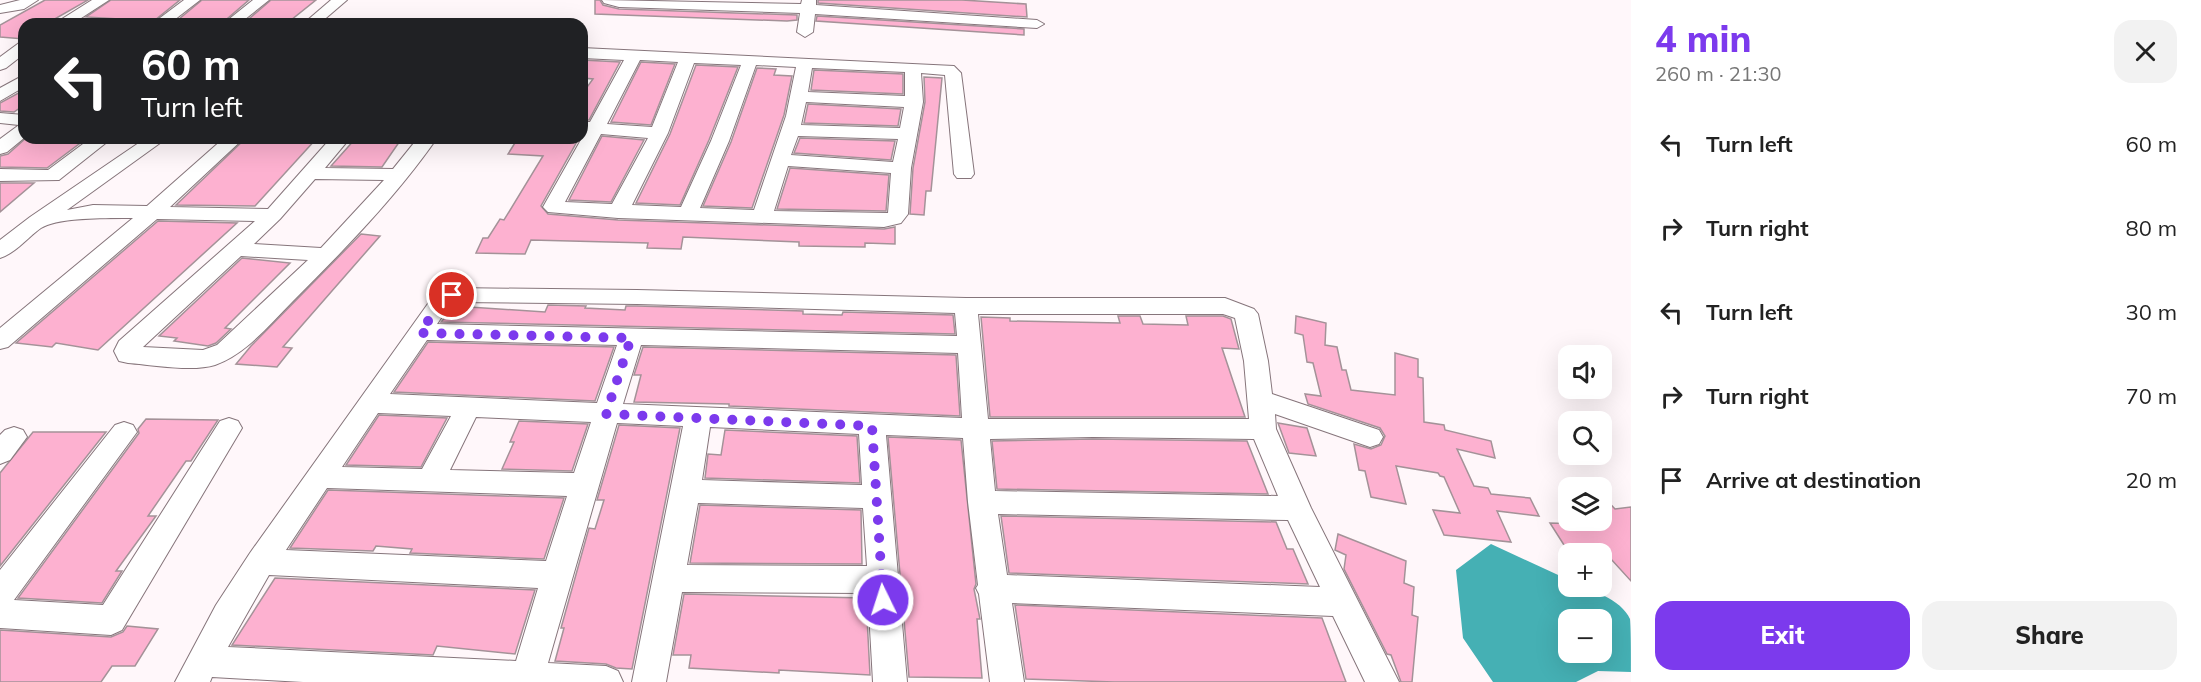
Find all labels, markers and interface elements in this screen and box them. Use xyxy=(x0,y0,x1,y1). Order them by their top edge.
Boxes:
text: 4 min xyxy=(1655,16,1751,61)
button: close xyxy=(2114,20,2177,83)
text: 60 m xyxy=(141,38,241,91)
icon: left xyxy=(42,42,120,120)
text: 260 m · 21:30 xyxy=(1655,61,1781,86)
text: Turn left xyxy=(141,90,243,124)
icon: left xyxy=(1655,128,1688,161)
text: Turn left xyxy=(1706,130,1793,158)
text: 60 m xyxy=(2126,130,2177,158)
icon: right xyxy=(1655,212,1688,245)
text: Turn right xyxy=(1706,214,1809,242)
text: 80 m xyxy=(2126,214,2177,242)
pin xyxy=(426,269,477,320)
icon: arrive xyxy=(435,278,468,311)
icon: left xyxy=(1655,296,1688,329)
text: Turn left xyxy=(1706,298,1793,326)
text: 30 m xyxy=(2126,298,2177,326)
map controls xyxy=(1558,345,1612,663)
button: sound xyxy=(1558,345,1612,399)
icon: right xyxy=(1655,380,1688,413)
text: Turn right xyxy=(1706,382,1809,410)
text: 70 m xyxy=(2126,382,2177,410)
button: search xyxy=(1558,411,1612,465)
icon: arrive xyxy=(1655,464,1688,497)
text: Arrive at destination xyxy=(1706,466,1921,494)
text: 20 m xyxy=(2126,466,2177,494)
button: layers xyxy=(1558,477,1612,531)
button: + xyxy=(1558,543,1612,597)
position arrow xyxy=(851,568,915,632)
button: Exit xyxy=(1655,601,1910,670)
button: Share xyxy=(1922,601,2177,670)
button: − xyxy=(1558,609,1612,663)

